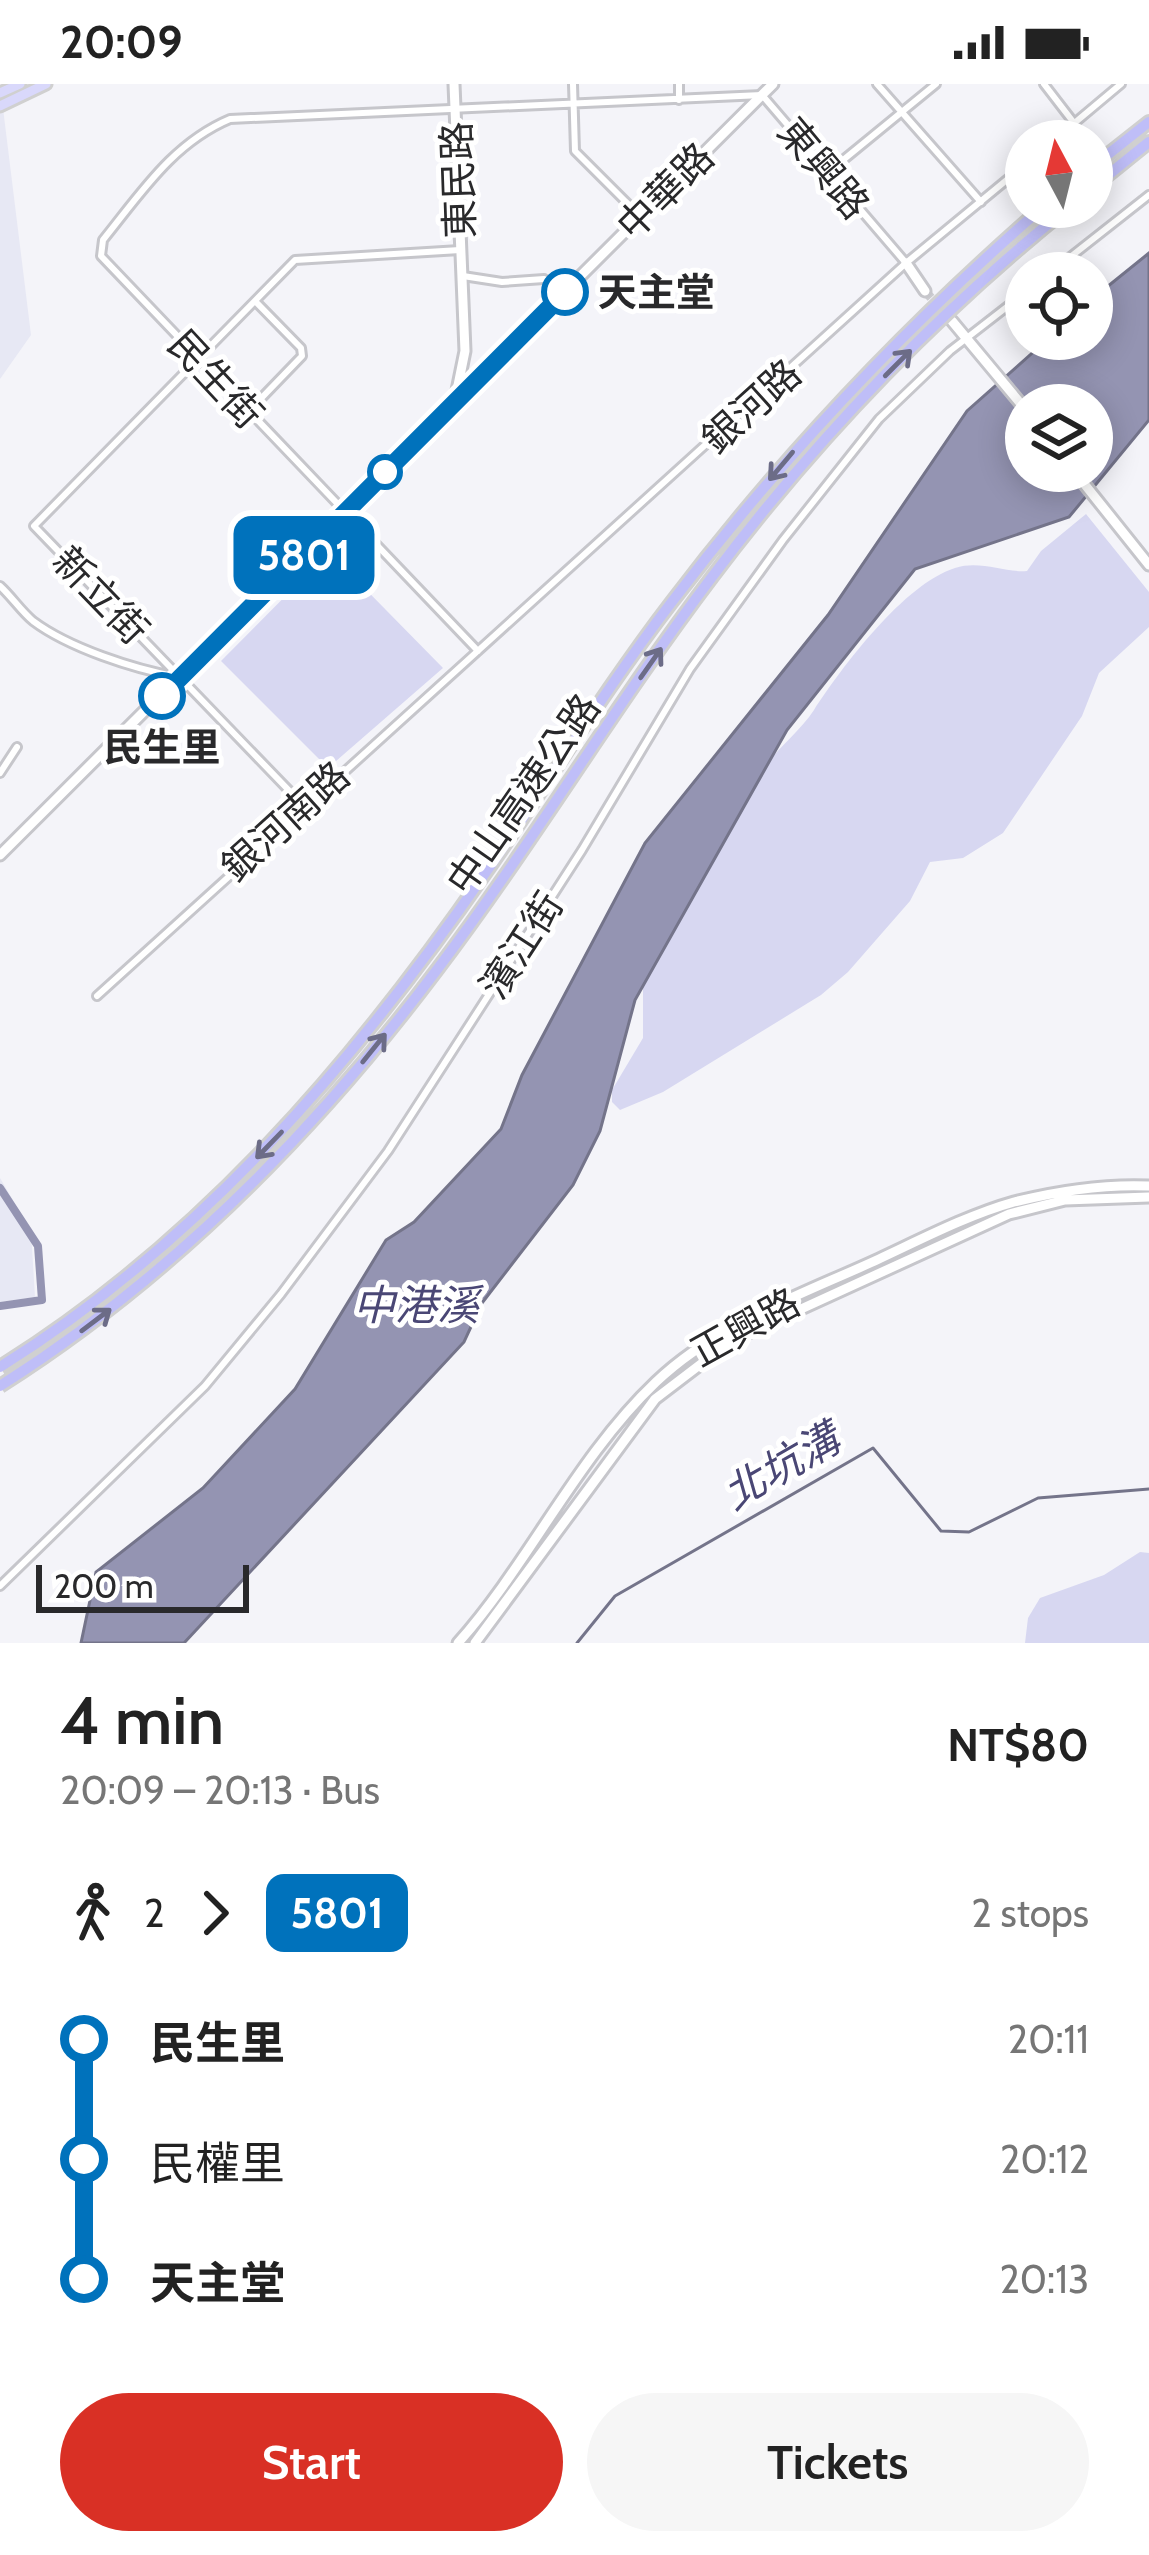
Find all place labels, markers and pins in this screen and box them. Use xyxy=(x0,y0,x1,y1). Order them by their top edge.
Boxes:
place label: 天主堂 xyxy=(598,268,715,316)
marker: 天主堂 xyxy=(543,270,587,314)
unlabelled marker xyxy=(369,456,401,488)
marker: 民生里 xyxy=(140,674,184,718)
place label: 民生里 xyxy=(103,723,221,771)

